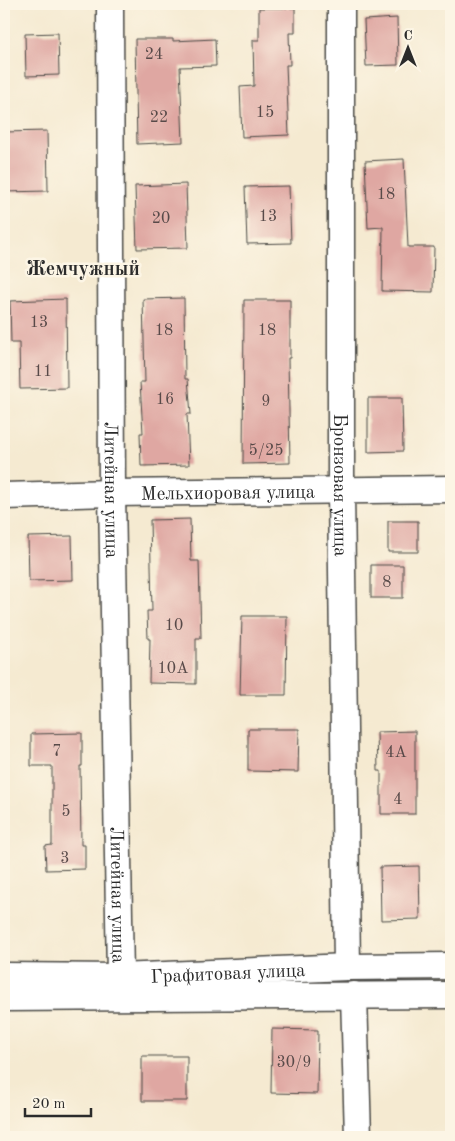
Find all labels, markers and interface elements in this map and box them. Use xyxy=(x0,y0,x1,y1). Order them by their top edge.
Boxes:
north arrow xyxy=(382,22,432,72)
text: С xyxy=(403,29,413,43)
house number: 24 xyxy=(145,47,163,63)
house number: 15 xyxy=(256,105,274,121)
house number: 22 xyxy=(150,110,168,126)
house number: 18 xyxy=(377,187,395,203)
house number: 13 xyxy=(259,209,277,225)
house number: 20 xyxy=(152,211,170,227)
district label: Жемчужный xyxy=(26,260,140,280)
house number: 13 xyxy=(30,315,48,331)
house number: 18 xyxy=(155,323,173,339)
house number: 18 xyxy=(258,323,276,339)
house number: 11 xyxy=(34,364,52,380)
house number: 16 xyxy=(156,392,174,408)
house number: 9 xyxy=(261,394,271,410)
street label: Бронзовая улица xyxy=(329,413,349,557)
street label: Литейная улица xyxy=(100,422,120,559)
house number: 5/25 xyxy=(248,443,284,459)
street label: Мельхиоровая улица xyxy=(141,484,316,505)
house number: 8 xyxy=(382,575,392,591)
house number: 10 xyxy=(165,618,183,634)
house number: 10А xyxy=(158,661,188,677)
house number: 7 xyxy=(52,744,62,760)
house number: 4А xyxy=(385,745,407,761)
house number: 4 xyxy=(393,792,403,808)
house number: 5 xyxy=(61,804,71,820)
street label: Литейная улица xyxy=(106,827,127,964)
house number: 3 xyxy=(60,851,70,867)
street label: Графитовая улица xyxy=(150,962,307,988)
house number: 30/9 xyxy=(276,1055,312,1071)
scale bar xyxy=(25,1086,91,1118)
text: 20 m xyxy=(32,1097,66,1112)

